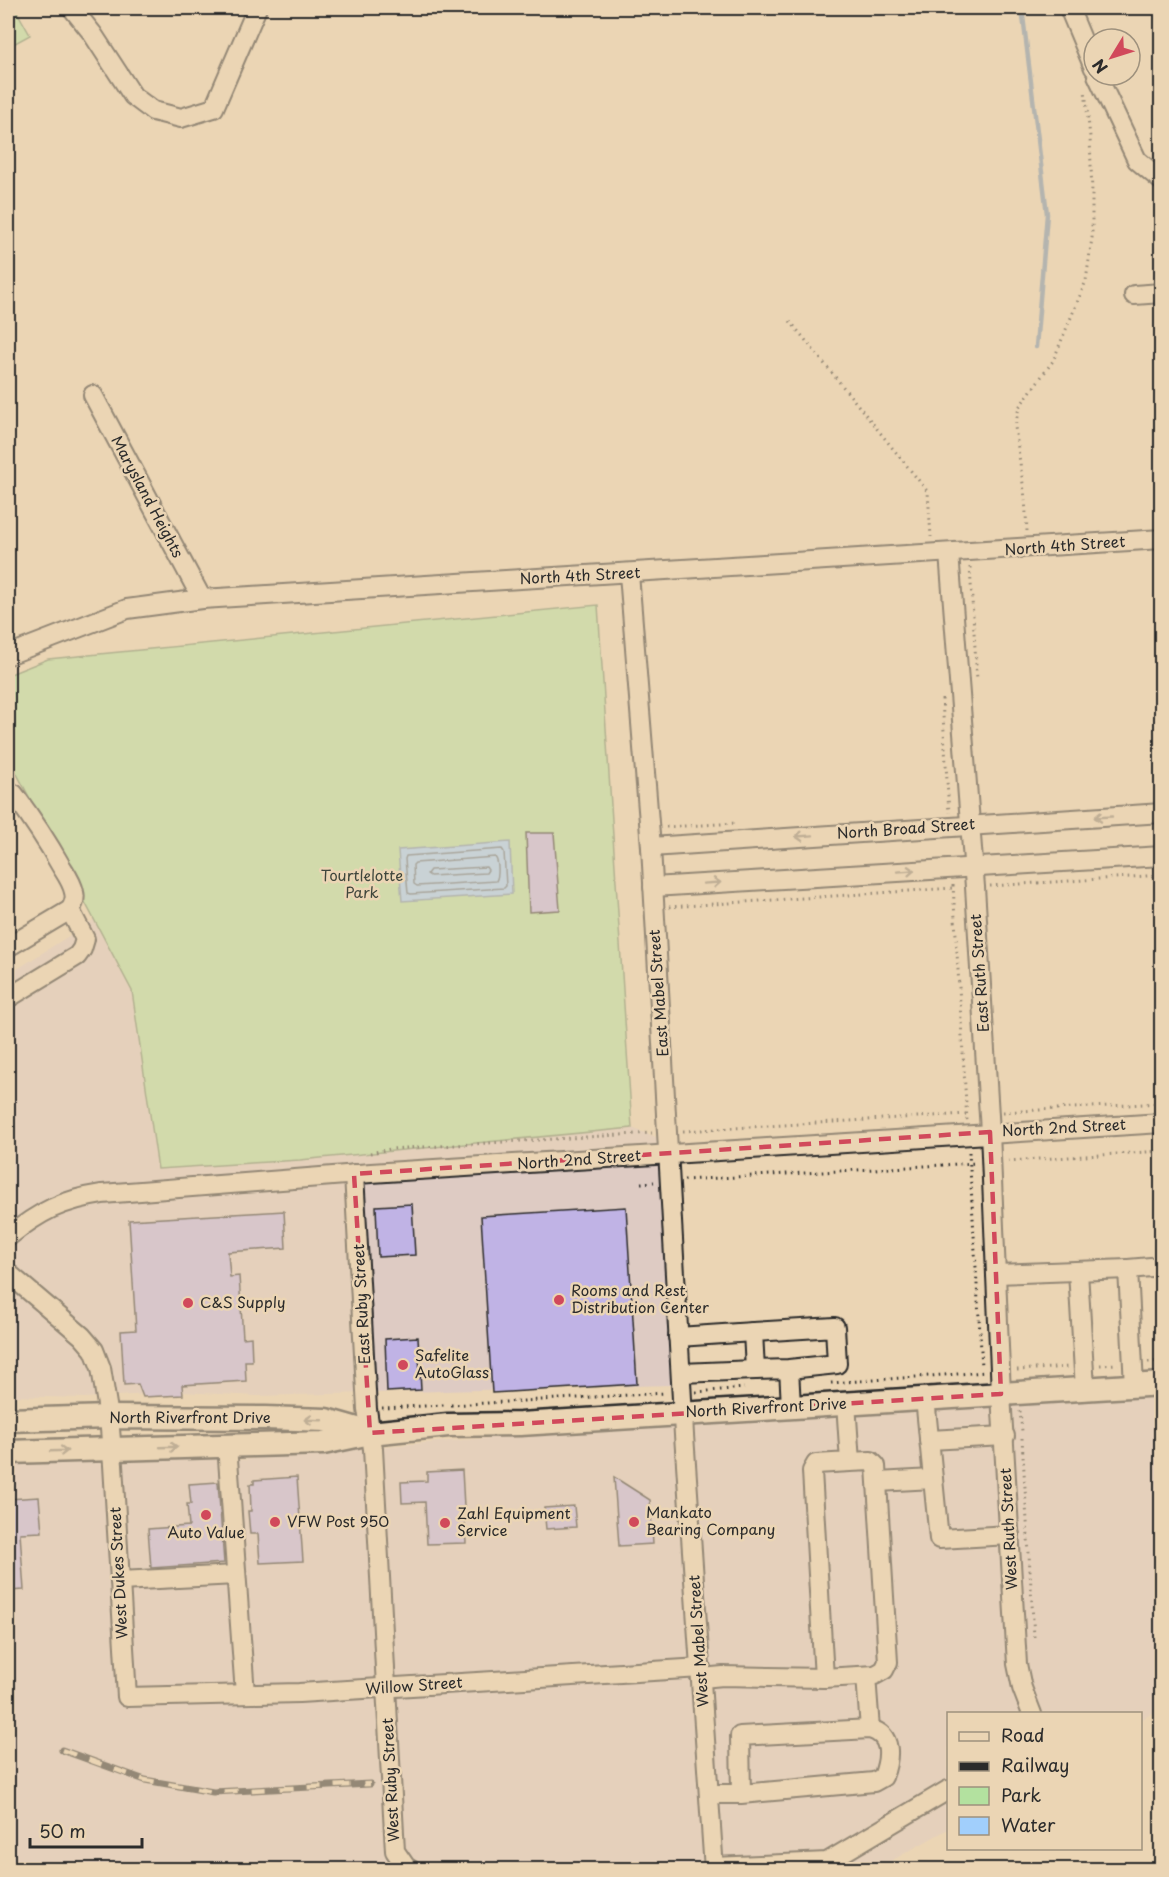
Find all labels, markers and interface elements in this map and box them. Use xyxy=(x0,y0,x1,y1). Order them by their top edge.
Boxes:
north arrow xyxy=(1082,27,1142,87)
text: N xyxy=(1086,54,1113,79)
street label: Marysland Heights xyxy=(106,431,190,561)
street label: North 4th Street xyxy=(1004,529,1126,560)
street label: North 4th Street xyxy=(519,560,641,589)
street label: North Broad Street xyxy=(836,811,976,844)
one-way arrow xyxy=(1094,811,1114,822)
one-way arrow xyxy=(794,831,814,842)
park label: Tourtlelotte Park xyxy=(321,863,403,903)
one-way arrow xyxy=(896,866,916,877)
one-way arrow xyxy=(701,878,721,889)
street label: East Ruth Street xyxy=(963,913,994,1033)
street label: East Mabel Street xyxy=(642,929,673,1058)
street label: North 2nd Street xyxy=(1001,1112,1126,1141)
street label: North 2nd Street xyxy=(516,1143,642,1174)
street label: East Ruby Street xyxy=(346,1243,375,1365)
place label: Rooms and Rest Distribution Center xyxy=(571,1278,709,1318)
place label: C&S Supply xyxy=(200,1290,286,1313)
marker: Rooms and Rest Distribution Center xyxy=(552,1293,566,1307)
marker: C&S Supply xyxy=(181,1296,195,1310)
place label: Safelite AutoGlass xyxy=(415,1343,489,1383)
marker: Safelite AutoGlass xyxy=(396,1358,410,1372)
street label: North Riverfront Drive xyxy=(685,1391,847,1422)
street label: North Riverfront Drive xyxy=(109,1405,271,1428)
one-way arrow xyxy=(304,1414,324,1425)
one-way arrow xyxy=(159,1441,179,1453)
one-way arrow xyxy=(49,1445,69,1456)
street label: West Ruth Street xyxy=(993,1467,1022,1591)
place label: Mankato Bearing Company xyxy=(646,1500,775,1540)
place label: Zahl Equipment Service xyxy=(457,1501,571,1541)
street label: West Dukes Street xyxy=(103,1506,132,1640)
marker: Auto Value xyxy=(199,1508,213,1522)
place label: VFW Post 950 xyxy=(287,1509,389,1532)
marker: VFW Post 950 xyxy=(268,1515,282,1529)
marker: Mankato Bearing Company xyxy=(627,1515,641,1529)
marker: Zahl Equipment Service xyxy=(438,1516,452,1530)
place label: Auto Value xyxy=(167,1520,245,1543)
street label: West Mabel Street xyxy=(681,1574,714,1708)
street label: Willow Street xyxy=(364,1670,463,1699)
legend xyxy=(947,1712,1142,1850)
street label: West Ruby Street xyxy=(375,1717,404,1843)
text: Road xyxy=(1001,1721,1045,1748)
text: Railway xyxy=(1001,1751,1069,1778)
text: Park xyxy=(1001,1781,1041,1808)
scale bar xyxy=(30,1811,142,1849)
text: Water xyxy=(1001,1811,1056,1838)
text: 50 m xyxy=(39,1817,86,1844)

